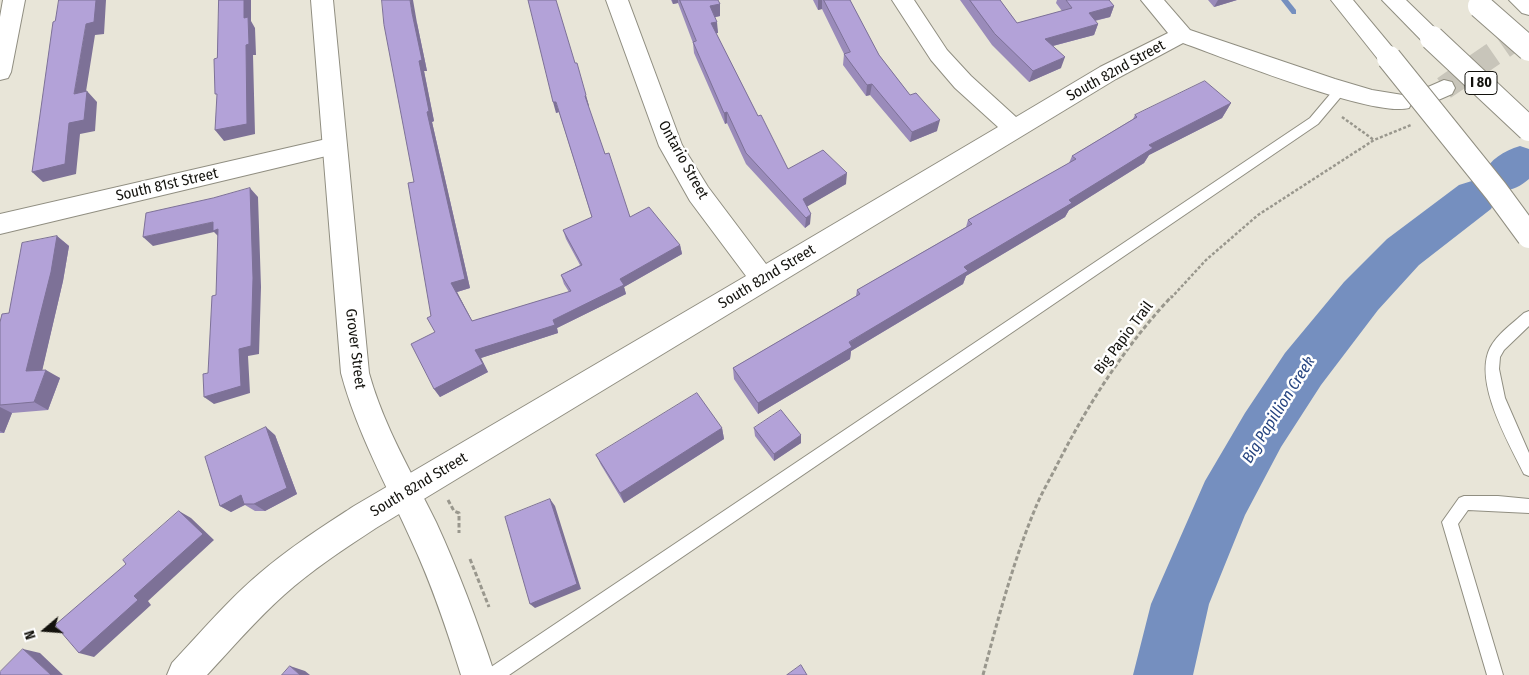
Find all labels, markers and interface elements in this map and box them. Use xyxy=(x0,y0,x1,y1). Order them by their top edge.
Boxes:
street label: South 82nd Street xyxy=(1064,36,1168,106)
road number: I 80 xyxy=(1465,72,1497,95)
street label: Ontario Street xyxy=(654,118,712,202)
street label: South 81st Street xyxy=(114,165,220,205)
street label: South 82nd Street xyxy=(715,241,819,313)
street label: Big Papio Trail xyxy=(1091,298,1157,378)
street label: Grover Street xyxy=(341,308,369,390)
water label: Big Papillion Creek xyxy=(1238,353,1320,467)
street label: South 82nd Street xyxy=(367,449,471,521)
north arrow xyxy=(20,605,70,655)
text: N xyxy=(21,628,40,641)

